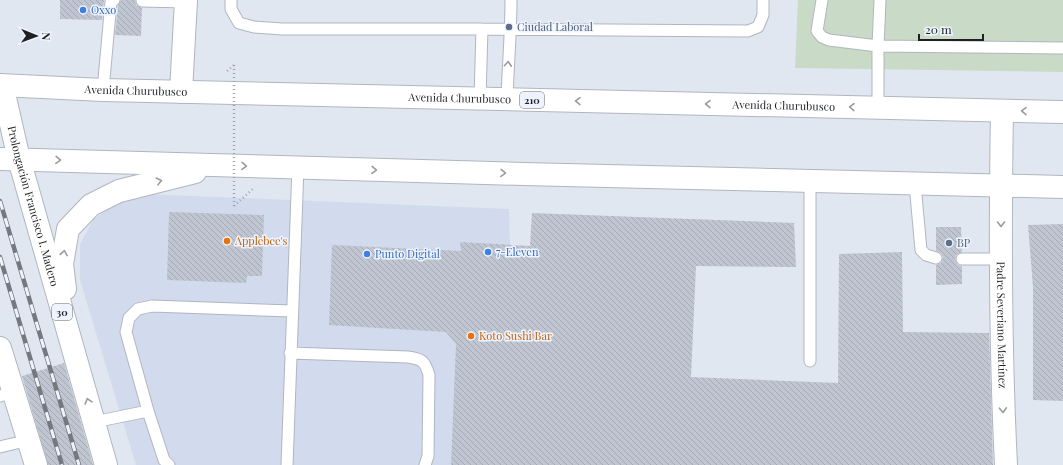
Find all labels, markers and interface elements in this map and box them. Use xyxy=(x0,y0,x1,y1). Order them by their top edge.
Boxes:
place label: Oxxo xyxy=(91,2,116,17)
marker: Oxxo xyxy=(78,5,88,15)
north arrow xyxy=(16,16,56,56)
scale bar xyxy=(919,16,983,42)
place label: Ciudad Laboral xyxy=(517,19,593,34)
text: 20 m xyxy=(925,21,952,37)
marker: Ciudad Laboral xyxy=(504,22,514,32)
text: N xyxy=(39,32,54,40)
one-way arrow xyxy=(503,61,512,67)
street label: Avenida Churubusco xyxy=(83,81,187,99)
street label: Avenida Churubusco xyxy=(407,89,511,106)
road number: 210 xyxy=(520,92,544,108)
street label: Avenida Churubusco xyxy=(731,96,835,114)
one-way arrow xyxy=(575,97,581,105)
one-way arrow xyxy=(705,99,711,108)
one-way arrow xyxy=(849,103,855,111)
one-way arrow xyxy=(1021,107,1027,115)
street label: Prolongación Francisco I. Madero xyxy=(5,124,63,288)
one-way arrow xyxy=(55,156,61,164)
one-way arrow xyxy=(241,162,247,170)
one-way arrow xyxy=(371,165,377,174)
one-way arrow xyxy=(500,169,506,178)
one-way arrow xyxy=(155,177,162,186)
one-way arrow xyxy=(997,221,1005,227)
place label: Applebee's xyxy=(234,233,288,248)
place label: BP xyxy=(957,235,971,250)
marker: Applebee's xyxy=(222,236,232,246)
marker: BP xyxy=(944,238,954,248)
place label: 7-Eleven xyxy=(496,244,539,259)
place label: Punto Digital xyxy=(375,246,440,261)
marker: 7-Eleven xyxy=(483,247,493,257)
marker: Punto Digital xyxy=(362,249,372,259)
one-way arrow xyxy=(59,250,67,256)
street label: Padre Severiano Martínez xyxy=(994,261,1011,389)
road number: 30 xyxy=(52,304,72,320)
place label: Koto Sushi Bar xyxy=(479,328,552,343)
marker: Koto Sushi Bar xyxy=(466,331,476,341)
one-way arrow xyxy=(84,397,93,404)
one-way arrow xyxy=(999,407,1007,413)

